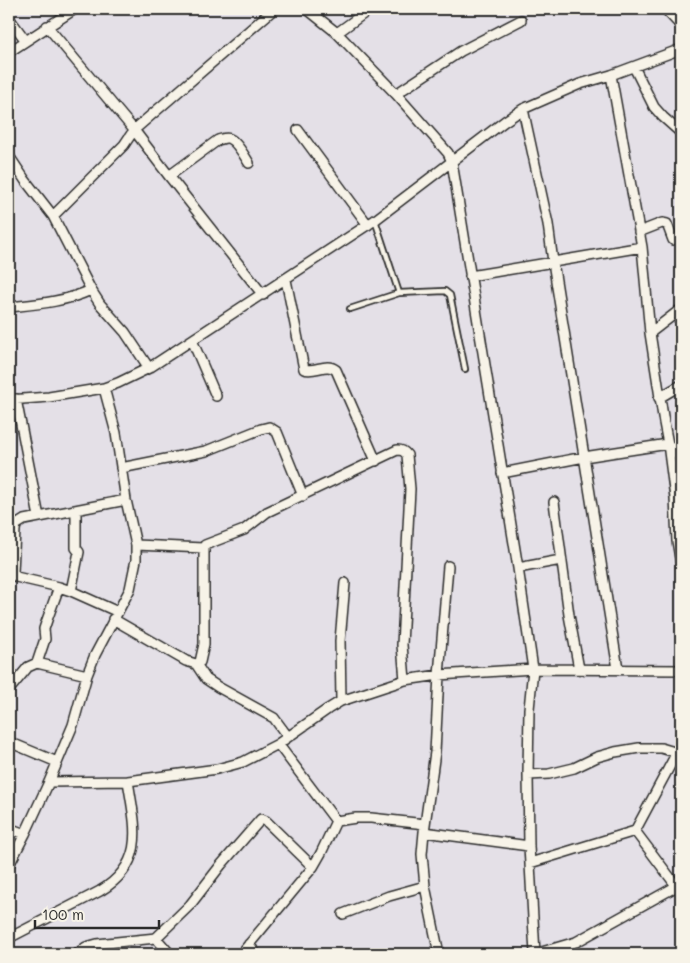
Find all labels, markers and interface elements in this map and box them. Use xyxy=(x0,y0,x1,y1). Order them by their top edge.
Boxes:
scale bar xyxy=(35,898,159,930)
text: 100 m xyxy=(42,904,84,924)

